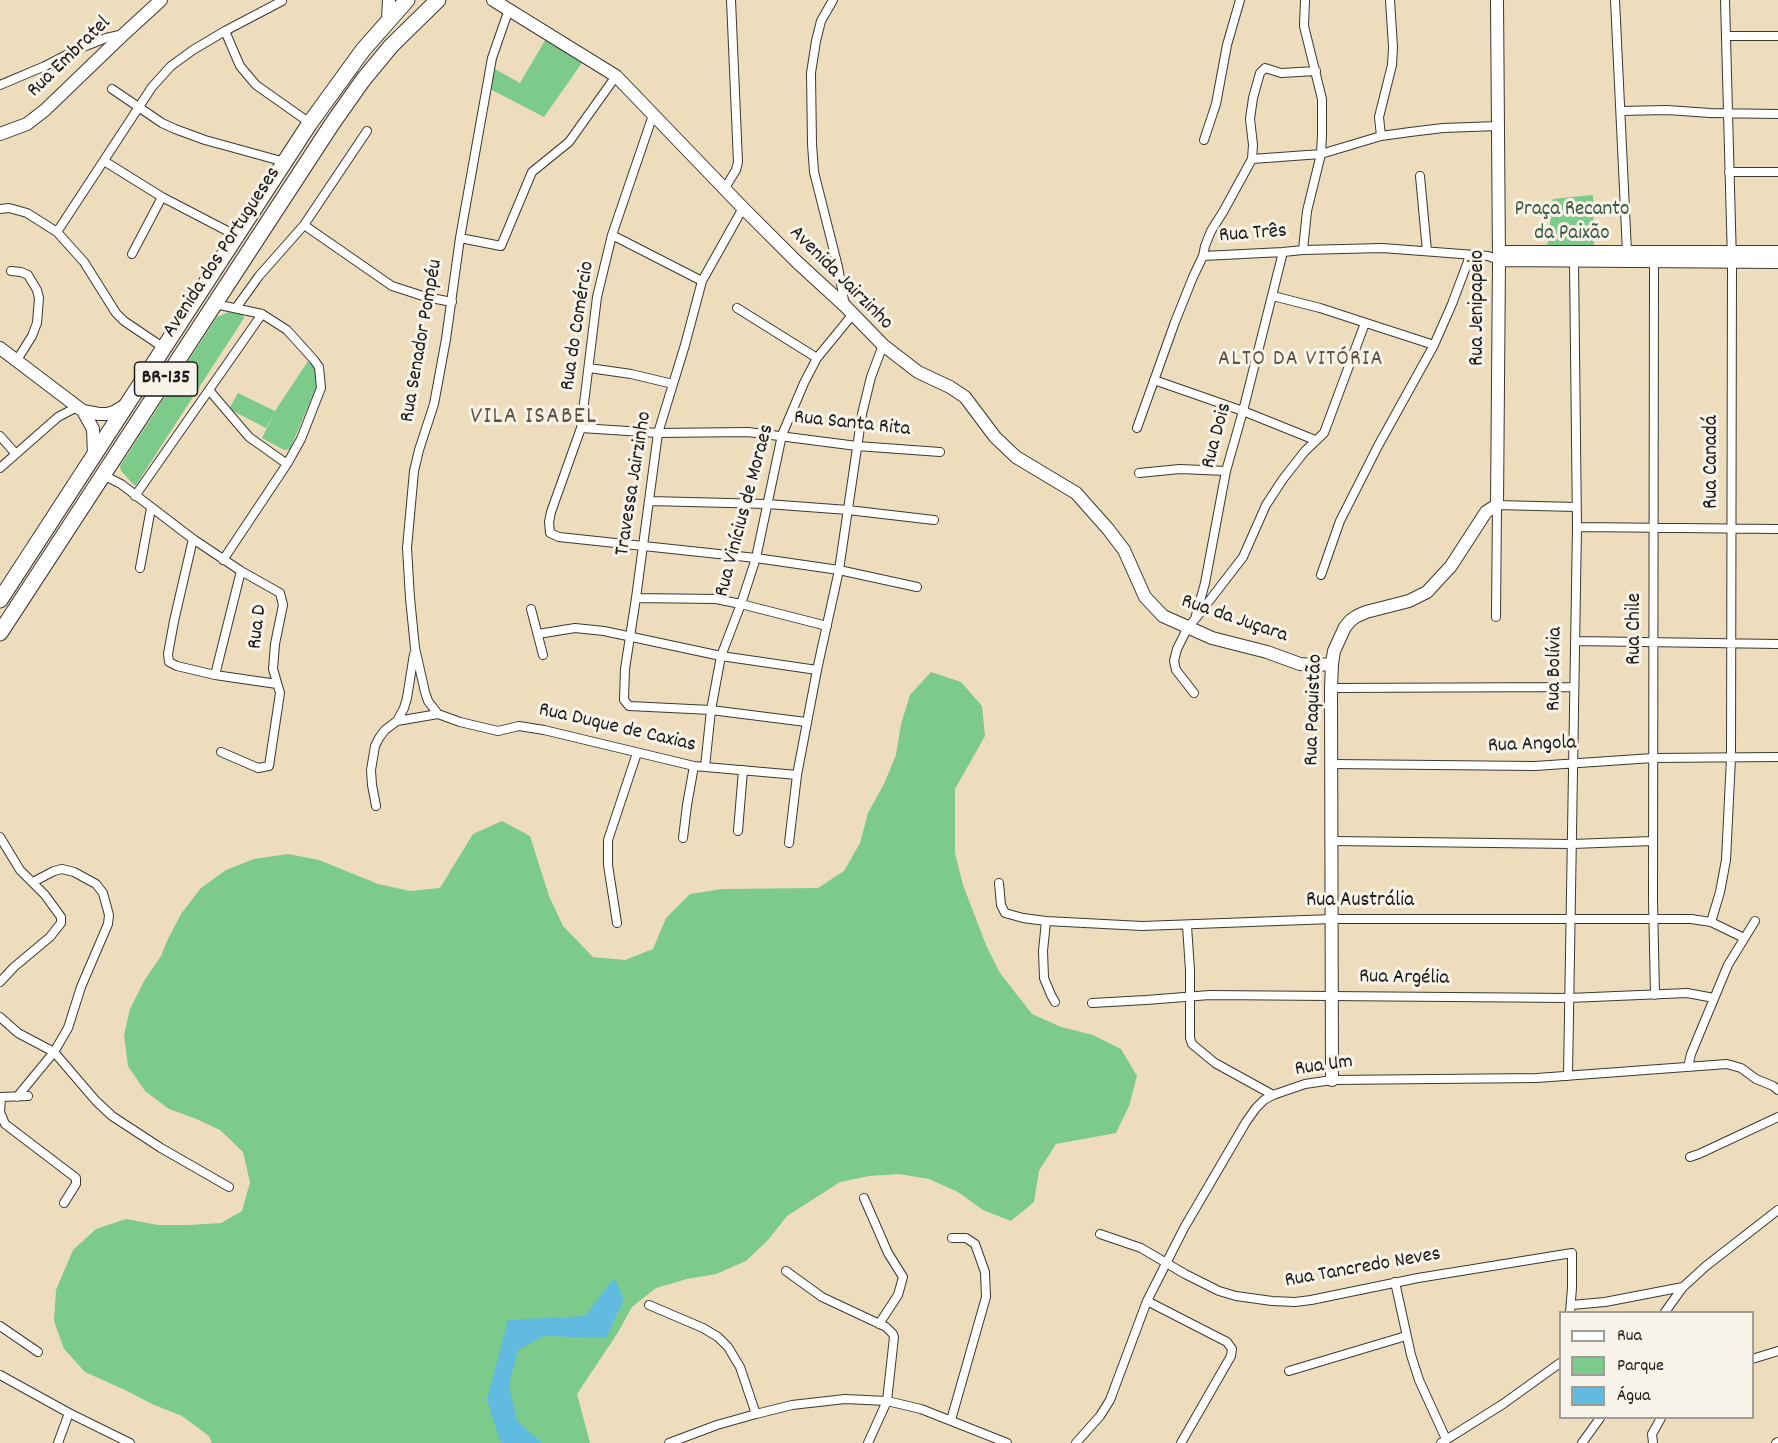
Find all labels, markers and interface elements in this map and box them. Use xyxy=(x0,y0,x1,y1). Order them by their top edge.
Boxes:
street label: Rua Embratel xyxy=(23,12,117,104)
street label: Avenida dos Portugueses xyxy=(158,163,288,343)
park label: Praça Recanto da Paixão xyxy=(1515,198,1629,248)
street label: Rua Três xyxy=(1218,220,1288,250)
street label: Avenida Jairzinho xyxy=(783,222,897,336)
street label: Rua Jenipapeio xyxy=(1466,250,1492,366)
street label: Rua Senador Pompéu xyxy=(396,258,450,424)
street label: Rua do Comércio xyxy=(556,260,602,392)
district label: ALTO DA VITÓRIA xyxy=(1218,348,1384,374)
road number: BR-135 xyxy=(134,362,198,396)
street label: Rua Dois xyxy=(1197,400,1239,472)
district label: VILA ISABEL xyxy=(470,405,598,433)
street label: Rua Santa Rita xyxy=(793,406,911,444)
street label: Travessa Jairzinho xyxy=(611,410,659,558)
street label: Rua Canadá xyxy=(1700,415,1726,509)
street label: Rua Vinícius de Moraes xyxy=(711,422,781,600)
street label: Rua da Juçara xyxy=(1177,590,1291,650)
street label: Rua Chile xyxy=(1623,593,1649,665)
street label: Rua D xyxy=(244,603,274,651)
street label: Rua Bolívia xyxy=(1543,627,1569,711)
street label: Rua Paquistão xyxy=(1300,654,1330,766)
street label: Rua Duque de Caxias xyxy=(536,699,698,759)
street label: Rua Angola xyxy=(1487,732,1577,760)
street label: Rua Austrália xyxy=(1306,889,1414,915)
street label: Rua Argélia xyxy=(1359,966,1449,992)
street label: Rua Um xyxy=(1293,1050,1355,1084)
street label: Rua Tancredo Neves xyxy=(1283,1243,1443,1295)
legend xyxy=(1559,1311,1754,1419)
text: Rua xyxy=(1617,1324,1642,1349)
text: Parque xyxy=(1617,1354,1664,1379)
text: Água xyxy=(1617,1384,1650,1409)

